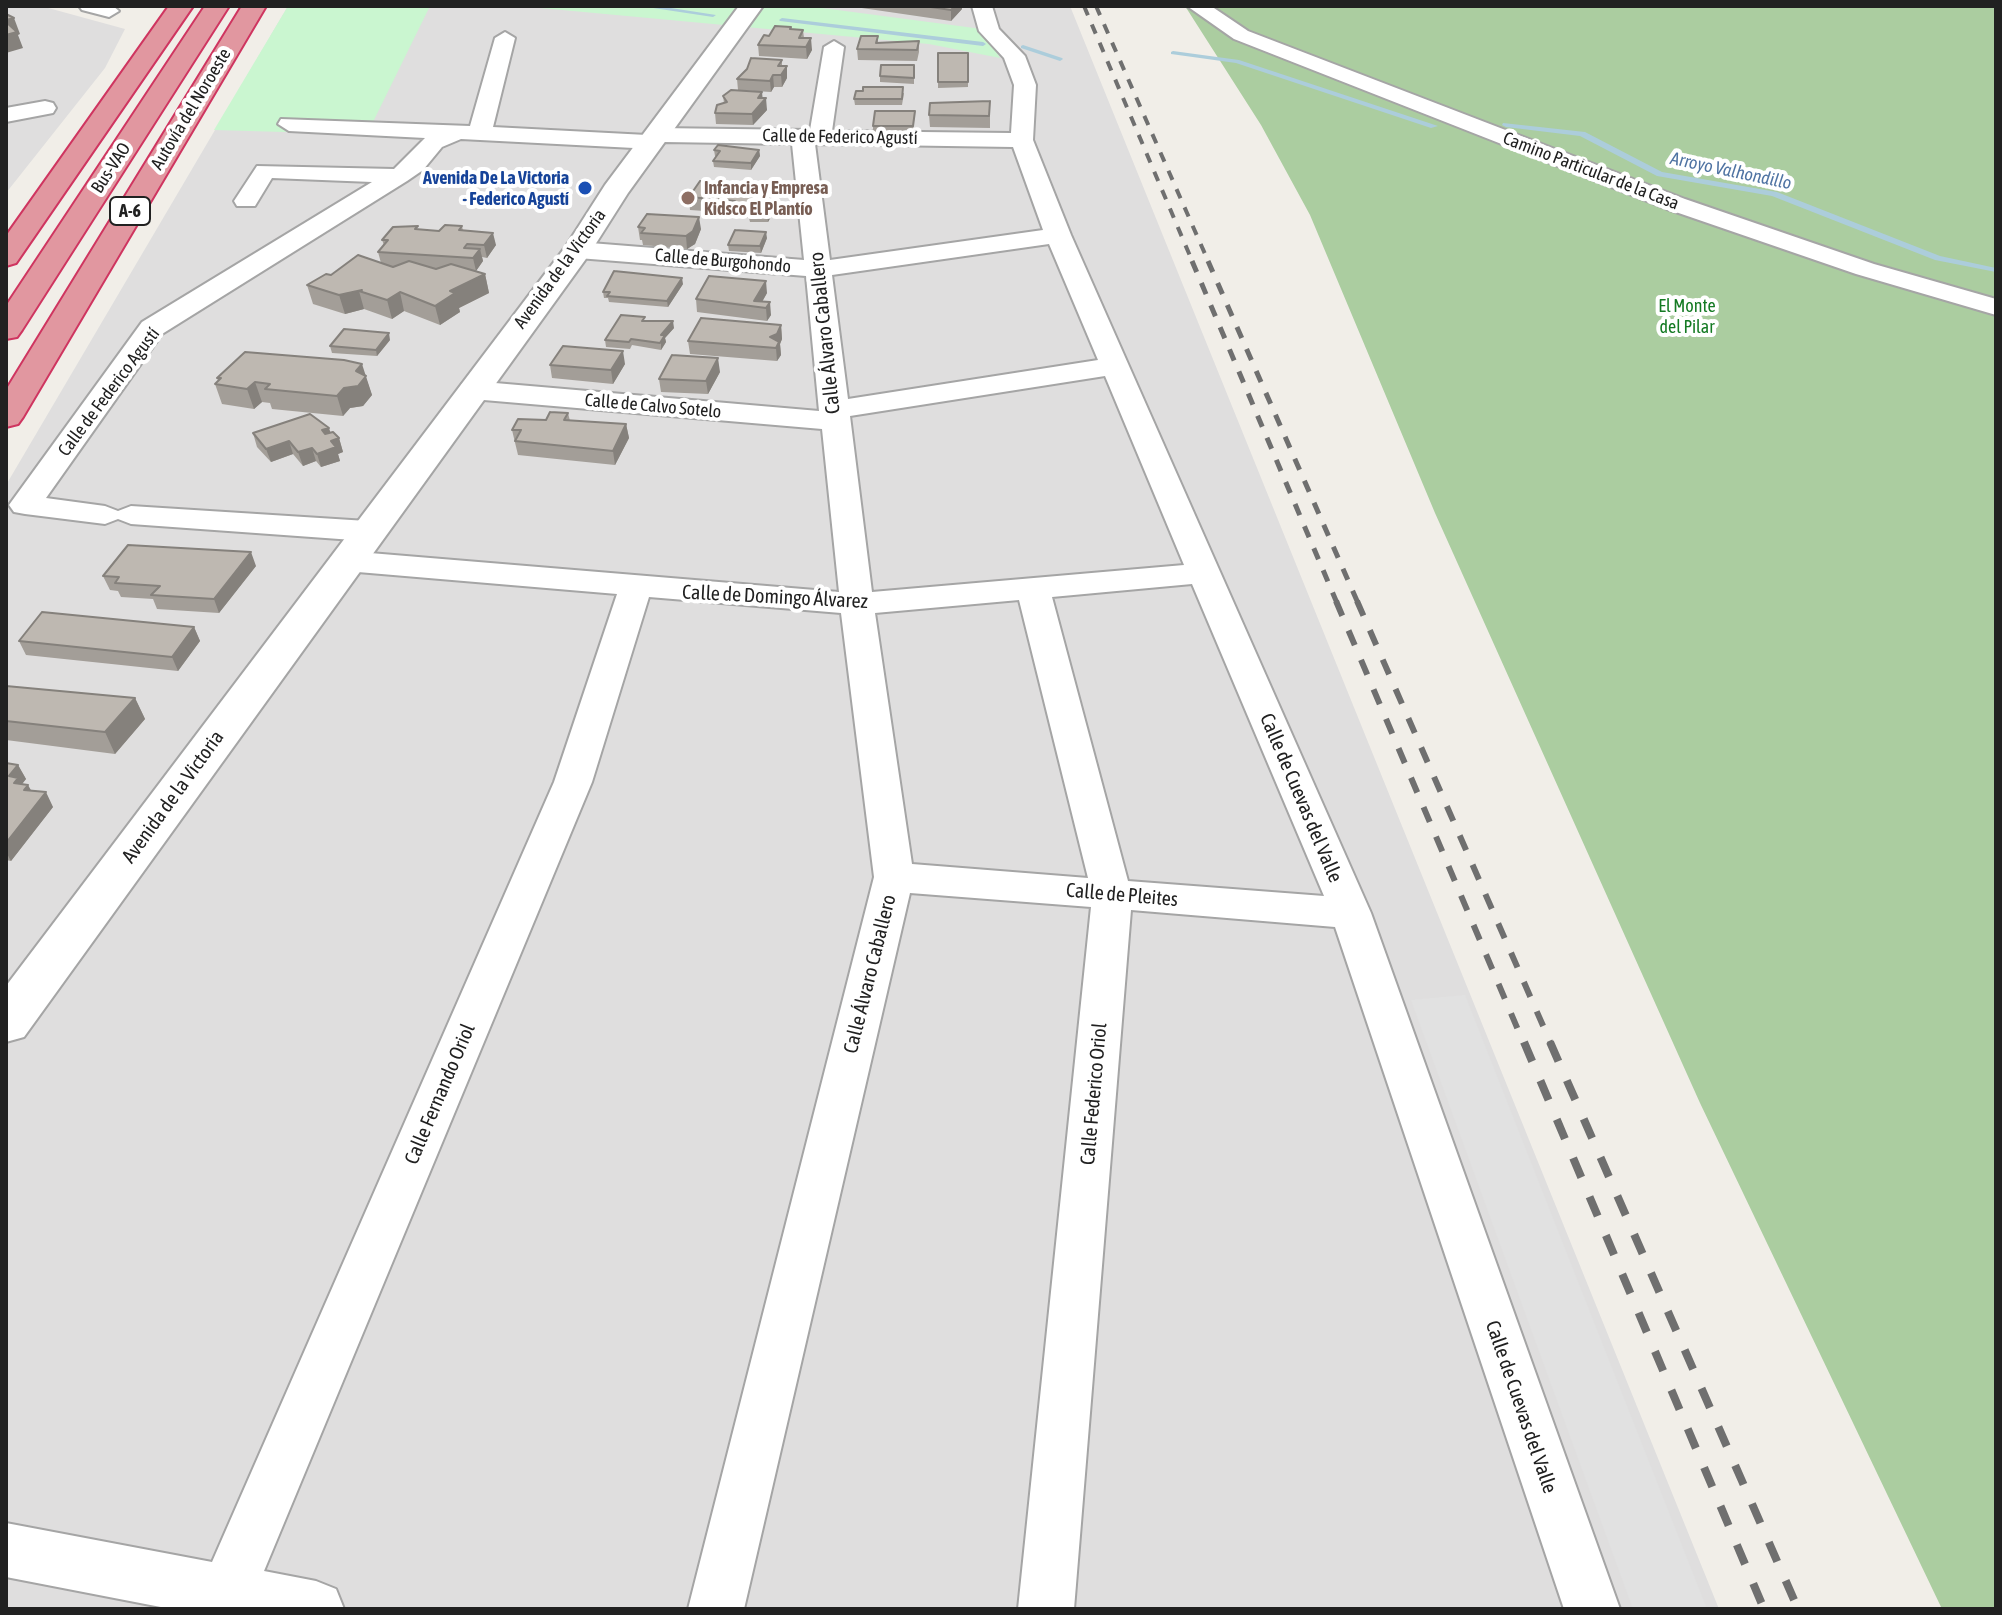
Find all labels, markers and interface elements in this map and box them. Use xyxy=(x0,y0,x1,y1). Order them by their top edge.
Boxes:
street label: Autovía del Noroeste xyxy=(146,44,236,174)
street label: Calle de Federico Agustí xyxy=(762,125,918,149)
street label: Camino Particular de la Casa xyxy=(1500,127,1682,215)
street label: Bus-VAO xyxy=(87,139,135,197)
water label: Arroyo Valhondillo xyxy=(1669,148,1793,194)
place label: Avenida De La Victoria - Federico Agustí xyxy=(423,167,569,210)
place label: Infancia y Empresa Kidsco El Plantío xyxy=(704,177,828,220)
marker: Avenida De La Victoria - Federico Agustí xyxy=(576,179,594,197)
marker: Infancia y Empresa Kidsco El Plantío xyxy=(679,189,697,207)
road number: A-6 xyxy=(110,197,150,225)
street label: Avenida de la Victoria xyxy=(509,205,611,333)
street label: Calle de Burgohondo xyxy=(654,244,792,278)
street label: Calle Álvaro Caballero xyxy=(805,251,845,415)
park label: El Monte del Pilar xyxy=(1658,295,1716,338)
street label: Calle de Federico Agustí xyxy=(54,323,164,461)
street label: Calle de Calvo Sotelo xyxy=(584,389,722,423)
street label: Calle de Domingo Álvarez xyxy=(682,580,868,614)
street label: Calle de Cuevas del Valle xyxy=(1255,710,1347,886)
street label: Avenida de la Victoria xyxy=(117,726,229,868)
street label: Calle de Pleites xyxy=(1065,878,1179,912)
street label: Calle Álvaro Caballero xyxy=(839,892,901,1056)
street label: Calle Fernando Oriol xyxy=(400,1020,480,1168)
street label: Calle Federico Oriol xyxy=(1076,1022,1112,1166)
street label: Calle de Cuevas del Valle xyxy=(1480,1317,1562,1497)

